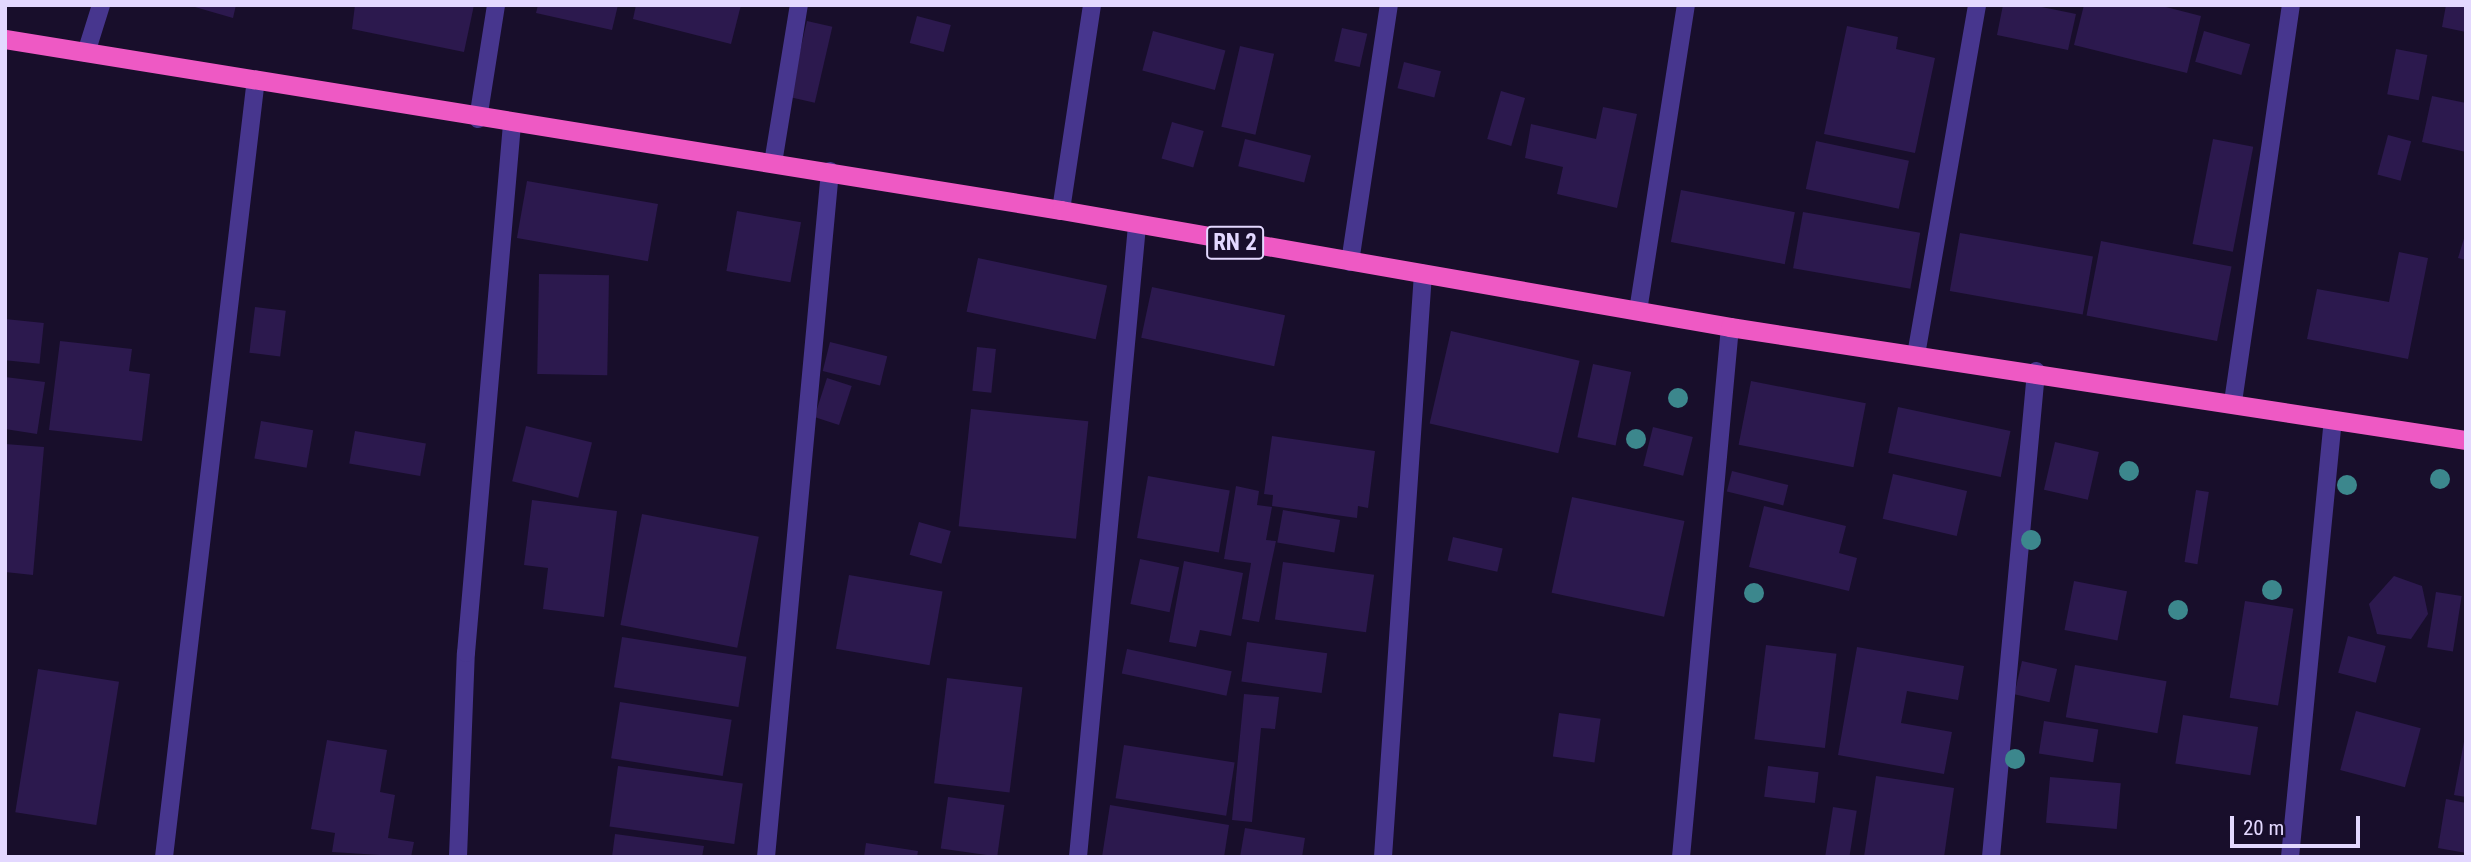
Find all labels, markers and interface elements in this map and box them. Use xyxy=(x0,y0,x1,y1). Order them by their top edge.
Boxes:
road number: RN 2 xyxy=(1205,224,1265,262)
scale bar xyxy=(2233,802,2362,846)
text: 20 m xyxy=(2243,816,2284,840)

